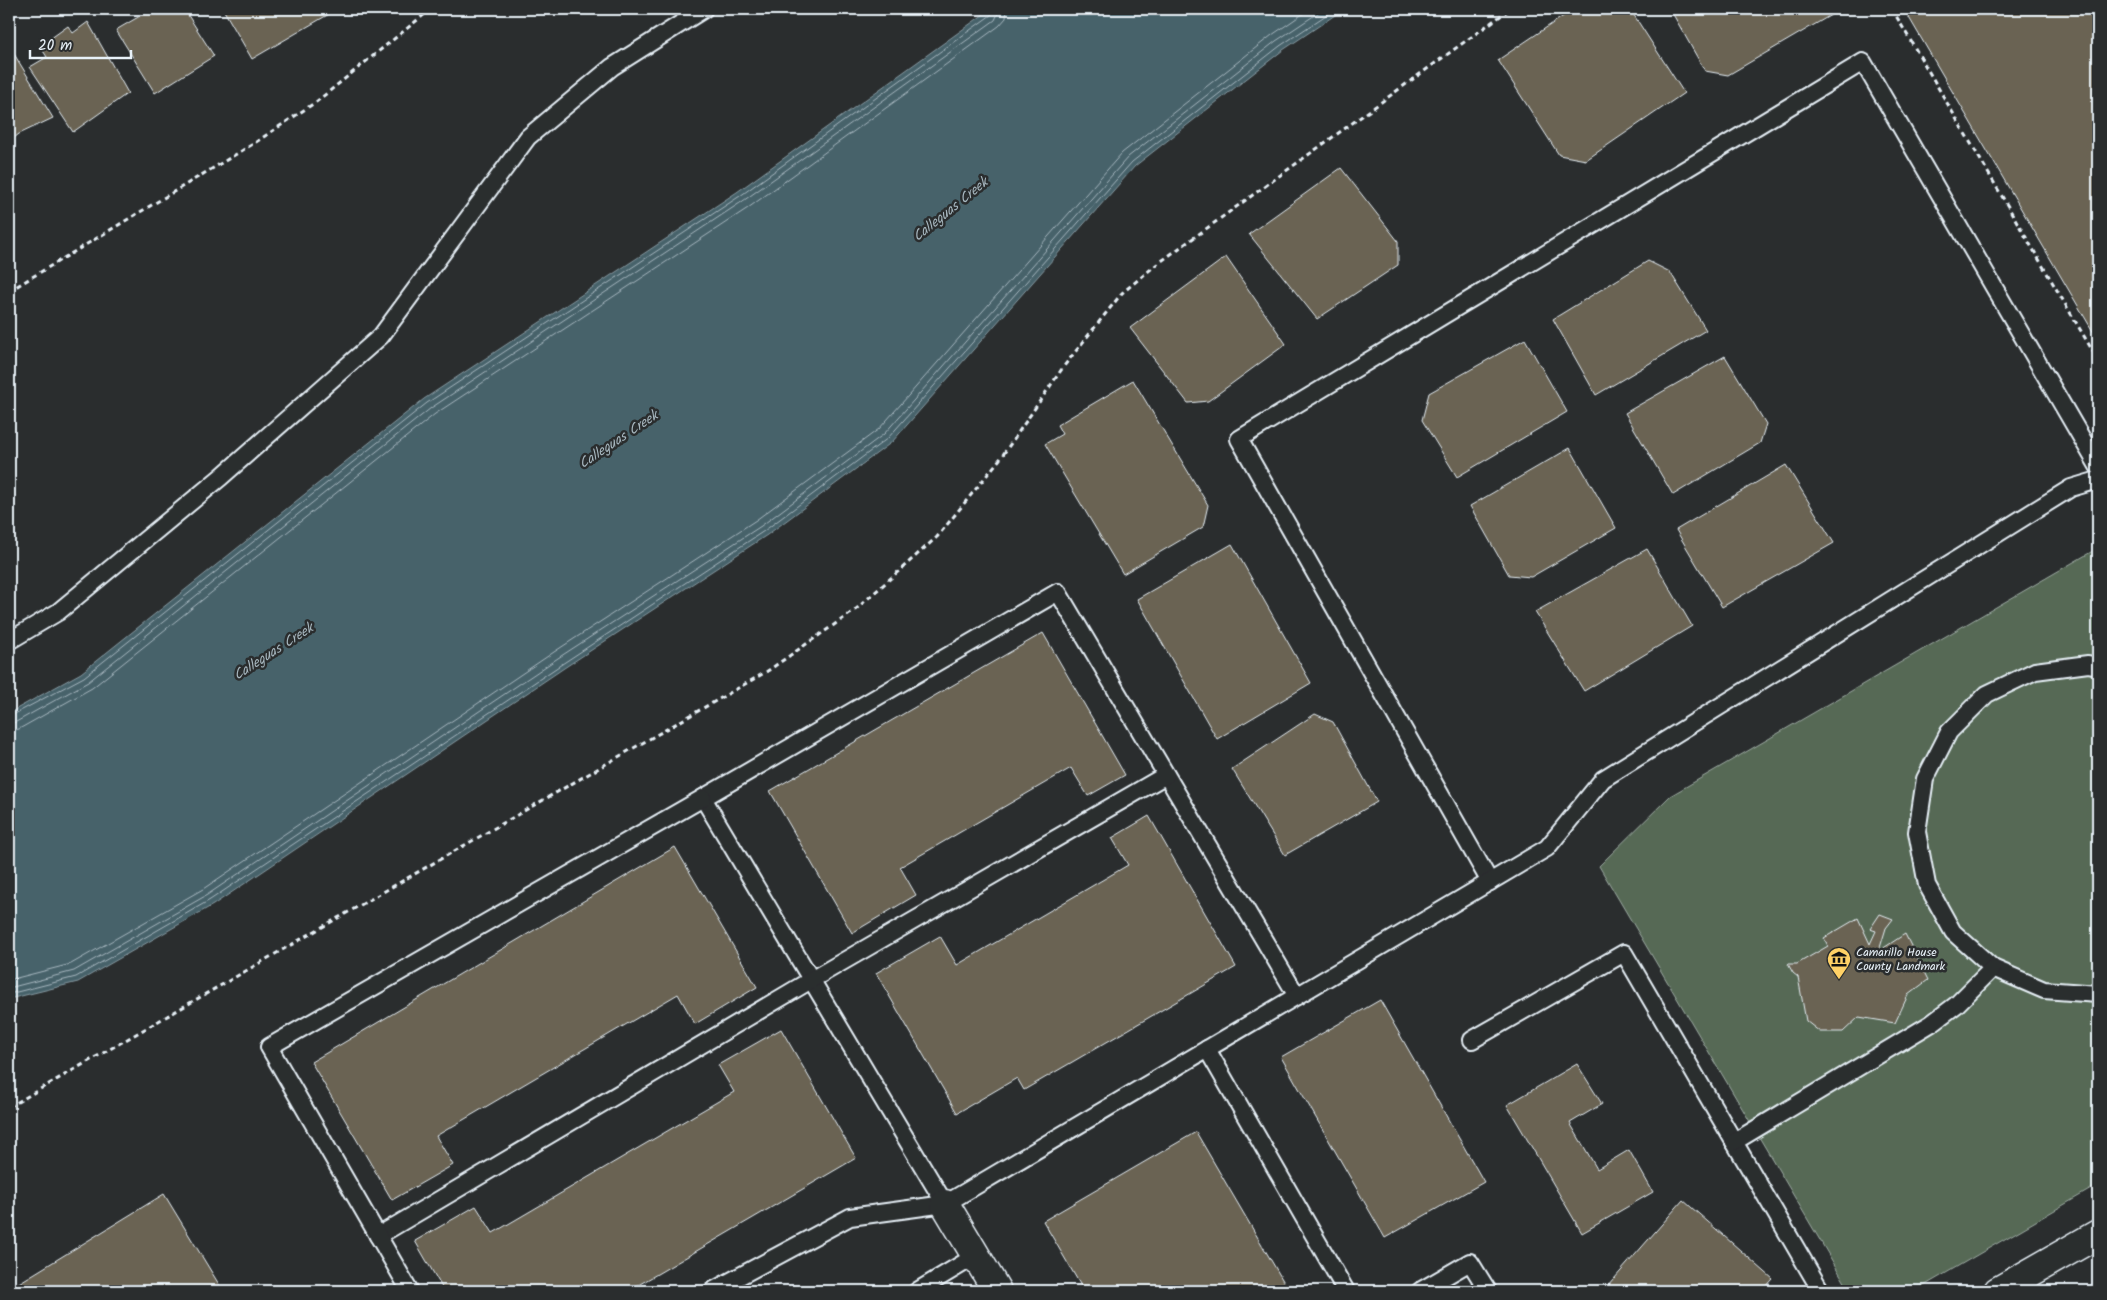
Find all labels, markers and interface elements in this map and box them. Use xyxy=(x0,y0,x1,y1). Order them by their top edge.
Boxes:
scale bar xyxy=(30,28,131,60)
text: 20 m xyxy=(38,34,72,58)
water label: Calleguas Creek xyxy=(908,171,995,247)
water label: Calleguas Creek xyxy=(574,404,665,475)
water label: Calleguas Creek xyxy=(229,616,320,686)
place label: Camarillo House County Landmark xyxy=(1856,943,1946,976)
museum icon: Camarillo House County Landmark xyxy=(1826,946,1852,980)

